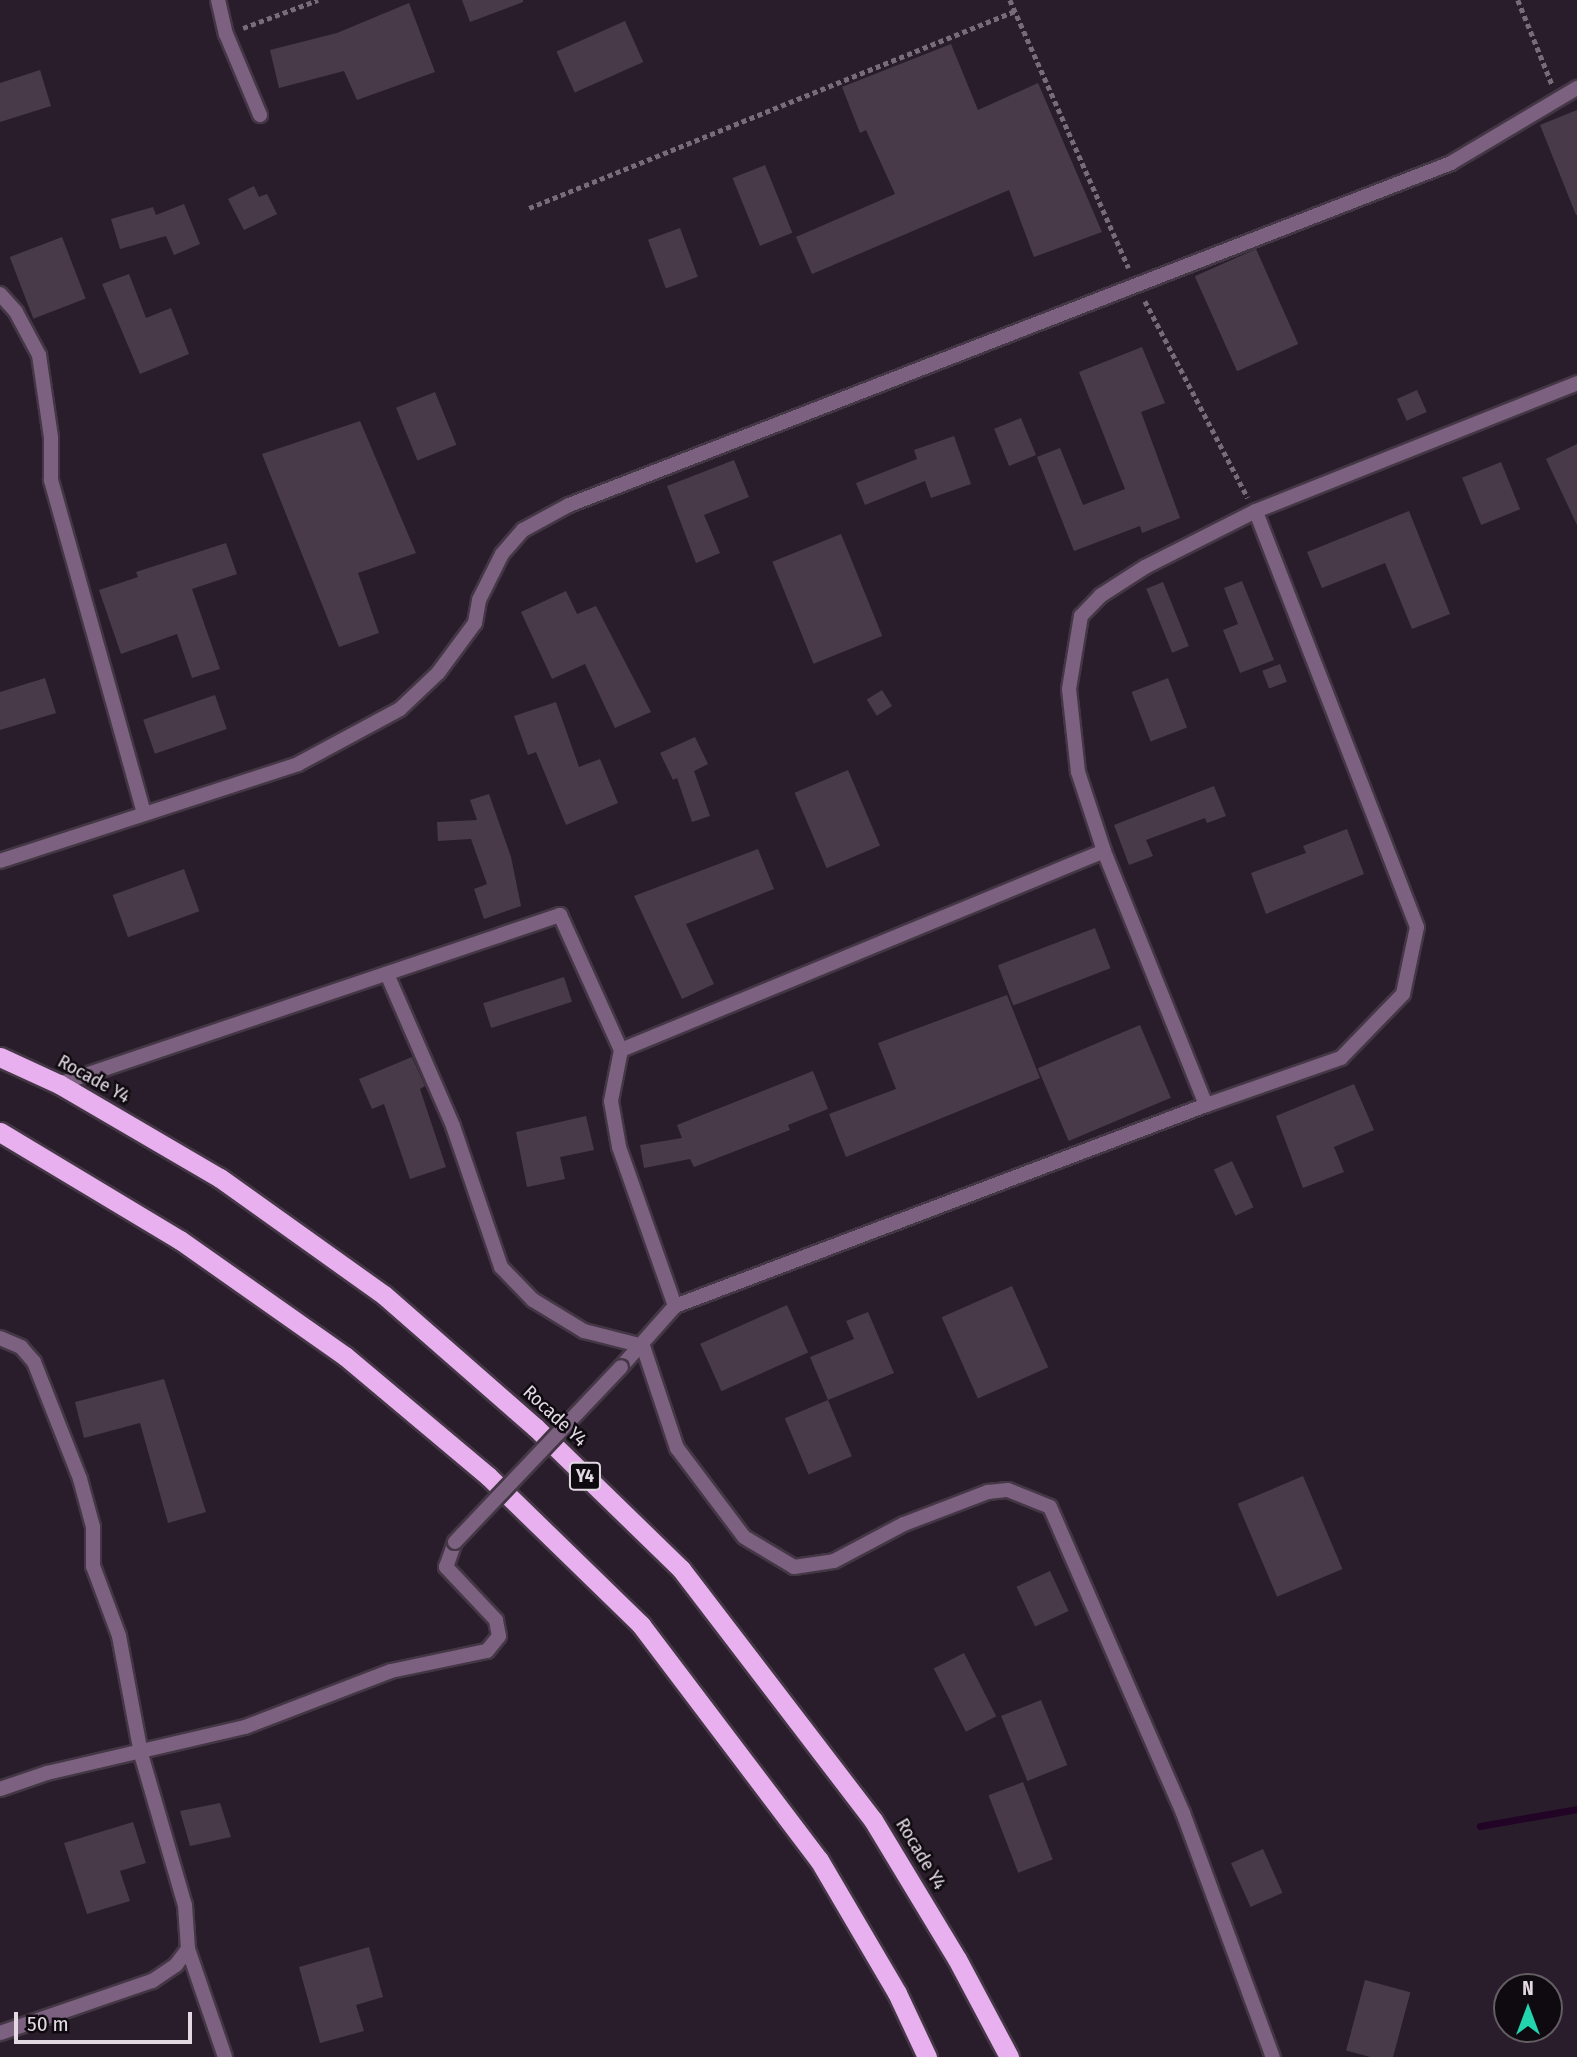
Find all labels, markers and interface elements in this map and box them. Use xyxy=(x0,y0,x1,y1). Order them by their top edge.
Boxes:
street label: Rocade Y4 xyxy=(54,1050,134,1108)
street label: Rocade Y4 xyxy=(518,1381,592,1451)
road number: Y4 xyxy=(568,1462,602,1490)
street label: Rocade Y4 xyxy=(891,1814,951,1894)
north arrow xyxy=(1493,1973,1563,2043)
text: N xyxy=(1522,1977,1534,2000)
scale bar xyxy=(18,1997,196,2041)
text: 50 m xyxy=(27,2011,69,2037)

